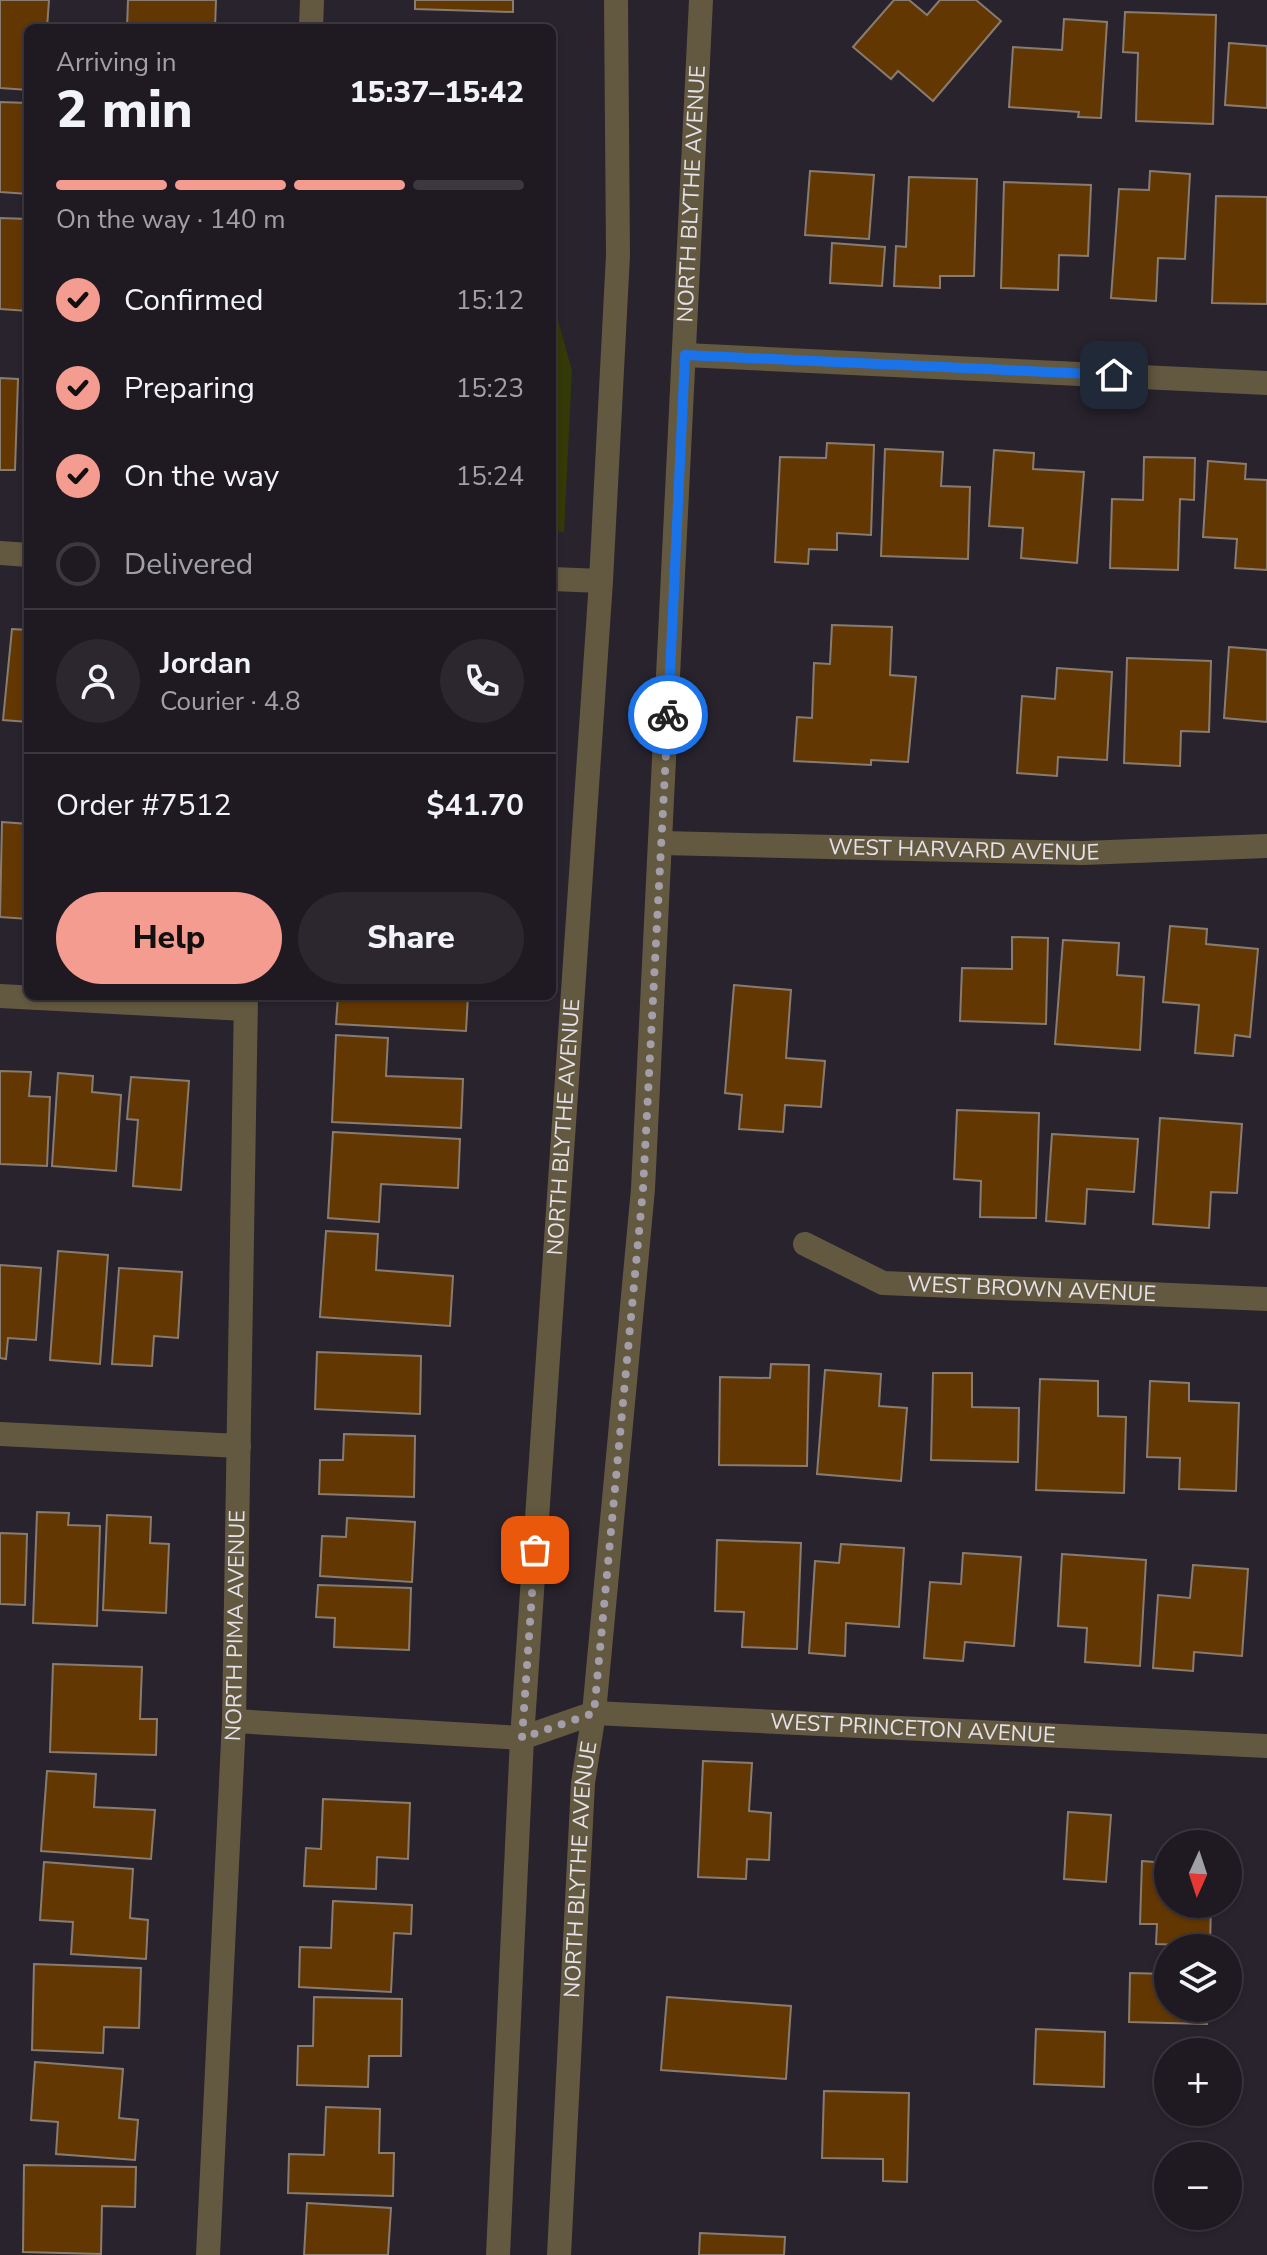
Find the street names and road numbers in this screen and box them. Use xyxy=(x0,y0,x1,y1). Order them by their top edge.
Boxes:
street label: NORTH BLYTHE AVENUE xyxy=(670,65,713,323)
street label: WEST HARVARD AVENUE xyxy=(828,832,1100,868)
street label: NORTH BLYTHE AVENUE xyxy=(540,998,587,1256)
street label: WEST BROWN AVENUE xyxy=(907,1269,1157,1309)
street label: NORTH PIMA AVENUE xyxy=(218,1510,252,1742)
street label: WEST PRINCETON AVENUE xyxy=(769,1707,1056,1751)
street label: NORTH BLYTHE AVENUE xyxy=(557,1739,604,1999)

